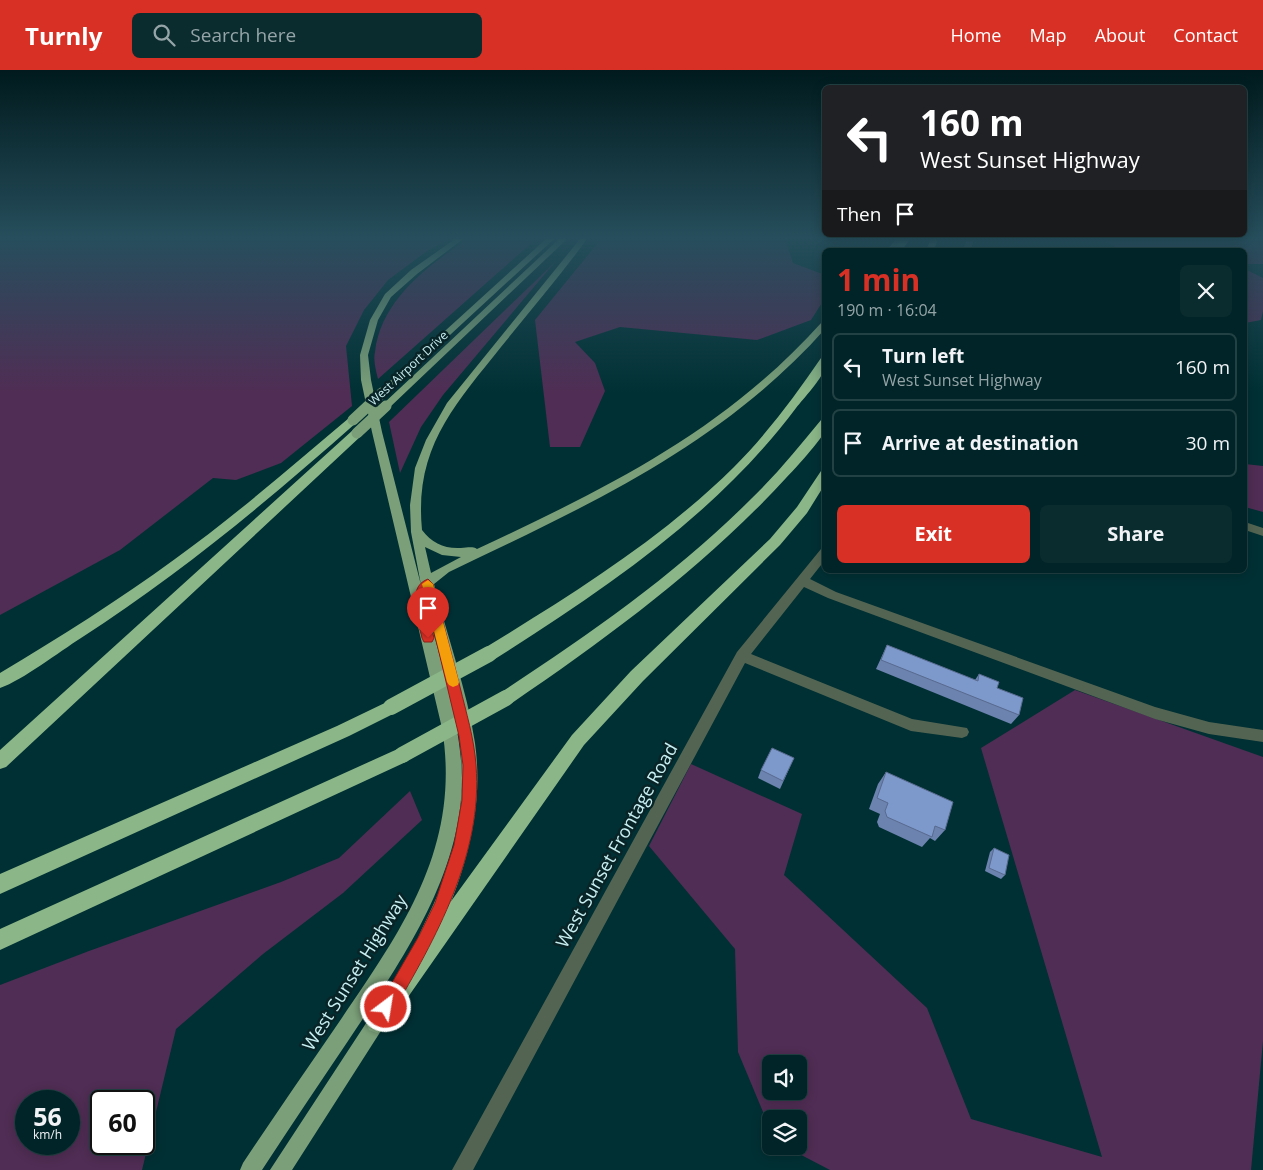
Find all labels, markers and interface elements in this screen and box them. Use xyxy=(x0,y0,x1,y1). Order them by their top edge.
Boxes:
search box xyxy=(132,13,482,58)
text: Turnly xyxy=(25,19,102,52)
icon: search xyxy=(150,21,178,49)
text: Search here xyxy=(190,22,296,48)
text: Home xyxy=(951,23,1001,47)
text: Map xyxy=(1029,23,1067,47)
text: About xyxy=(1095,23,1145,47)
text: Contact xyxy=(1173,23,1238,47)
text: 160 m xyxy=(920,99,1024,146)
icon: left xyxy=(837,105,902,170)
text: West Sunset Highway xyxy=(920,144,1140,174)
icon: arrive xyxy=(891,200,919,228)
text: Then xyxy=(837,201,881,227)
text: 1 min xyxy=(837,259,920,300)
button: close xyxy=(1180,265,1232,317)
text: 190 m · 16:04 xyxy=(837,299,937,321)
street label: West Airport Drive xyxy=(365,327,452,409)
text: Turn left xyxy=(882,343,964,369)
icon: left xyxy=(839,353,867,381)
text: 160 m xyxy=(1175,354,1230,380)
text: West Sunset Highway xyxy=(882,369,1042,391)
icon: arrive xyxy=(839,429,867,457)
text: Arrive at destination xyxy=(882,430,1079,456)
text: 30 m xyxy=(1186,430,1230,456)
button: Exit xyxy=(837,505,1030,563)
button: Share xyxy=(1040,505,1232,563)
pin xyxy=(407,587,449,638)
icon: arrive xyxy=(414,594,442,622)
street label: West Sunset Frontage Road xyxy=(550,738,682,952)
street label: West Sunset Highway xyxy=(296,889,412,1055)
position arrow xyxy=(359,980,411,1032)
map controls xyxy=(762,1055,807,1155)
button: sound xyxy=(762,1055,807,1100)
speed limit sign: 60 xyxy=(90,1090,155,1155)
text: 56 xyxy=(33,1099,62,1133)
button: layers xyxy=(762,1110,807,1155)
text: km/h xyxy=(33,1126,62,1143)

